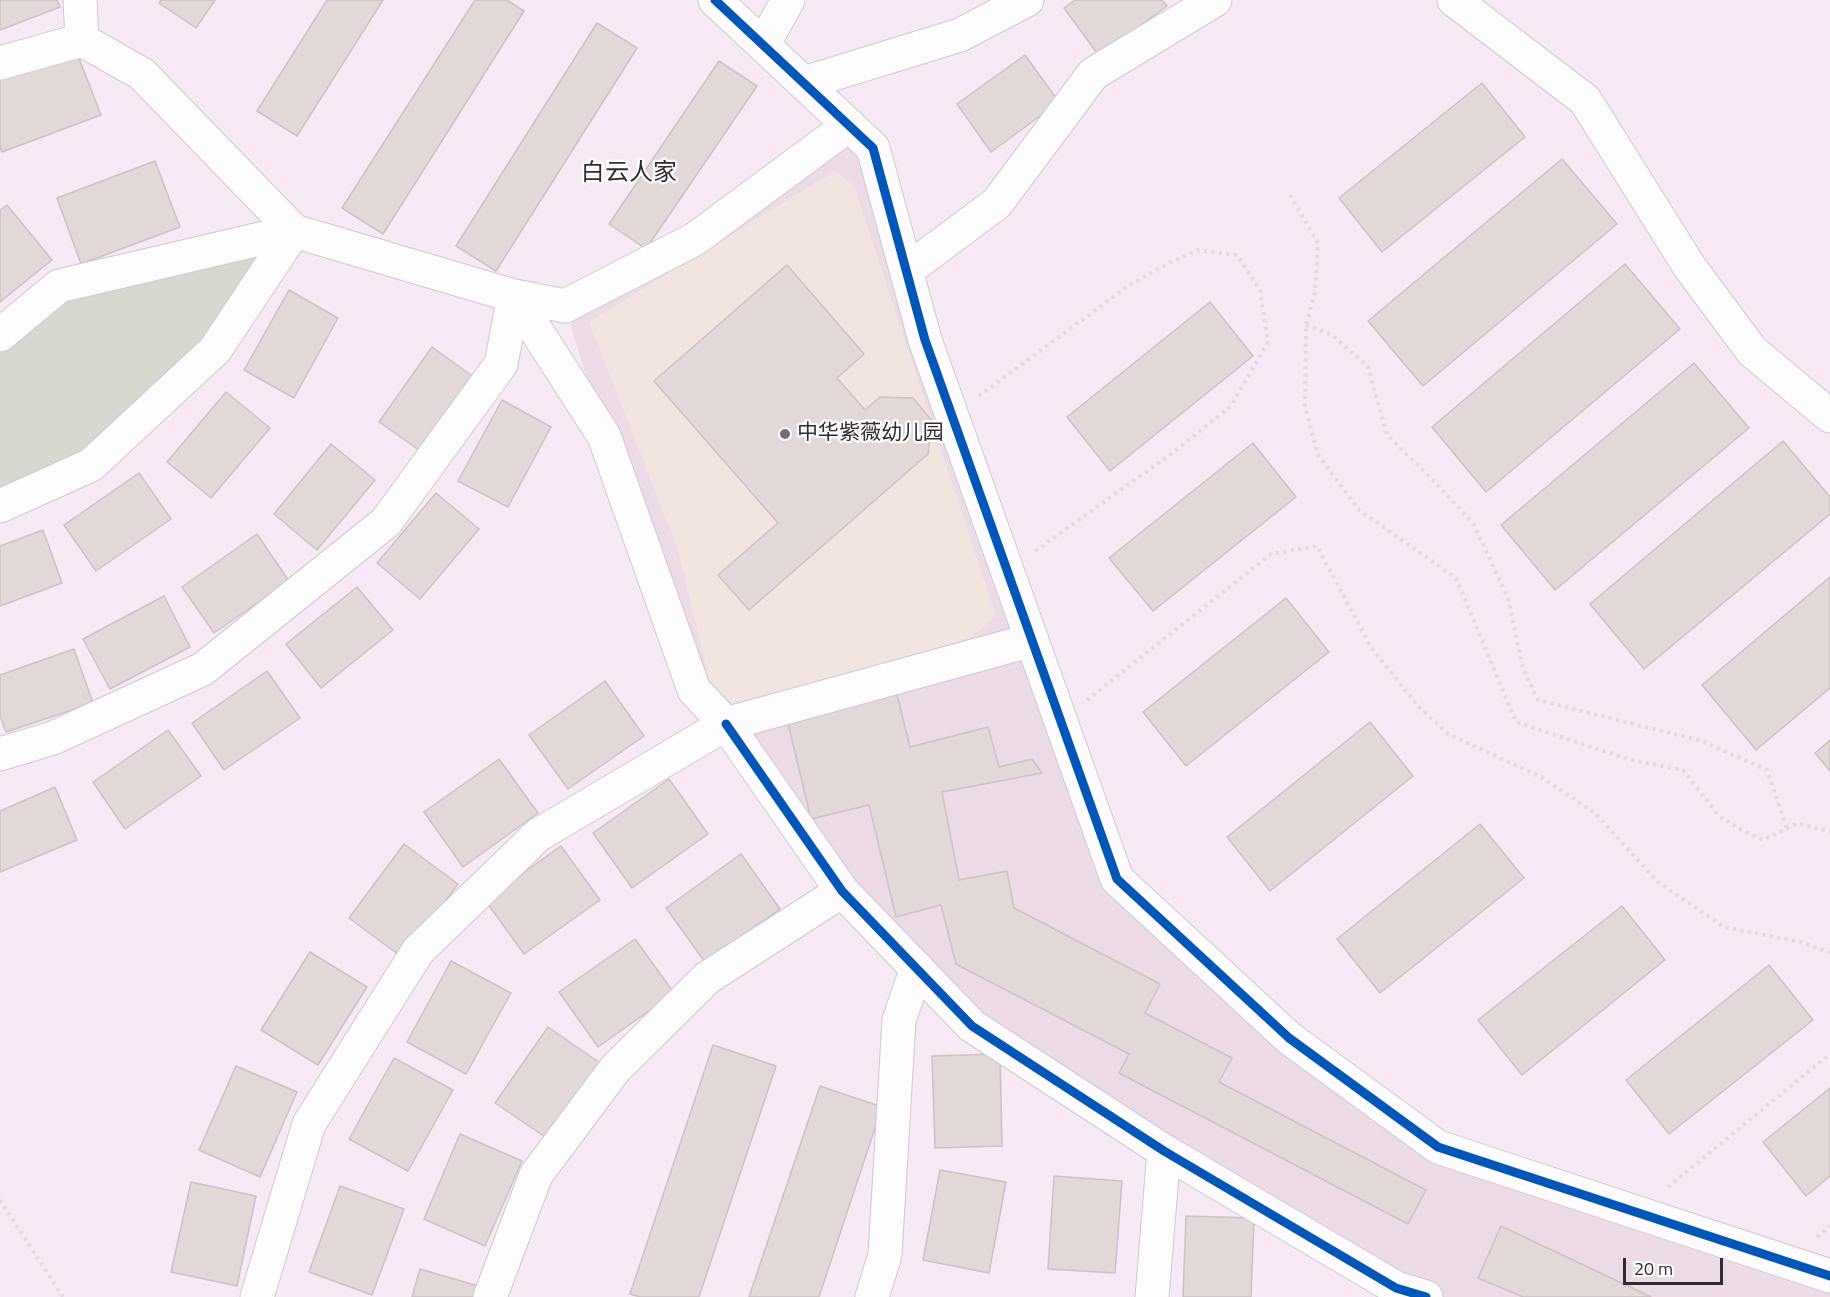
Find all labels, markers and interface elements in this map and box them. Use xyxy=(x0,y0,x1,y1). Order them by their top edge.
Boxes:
district label: 白云人家 xyxy=(581,160,677,188)
place label: 中华紫薇幼儿园 xyxy=(797,421,944,447)
marker: 中华紫薇幼儿园 xyxy=(778,427,792,441)
scale bar xyxy=(1626,1246,1726,1284)
text: 20 m xyxy=(1634,1255,1673,1282)

